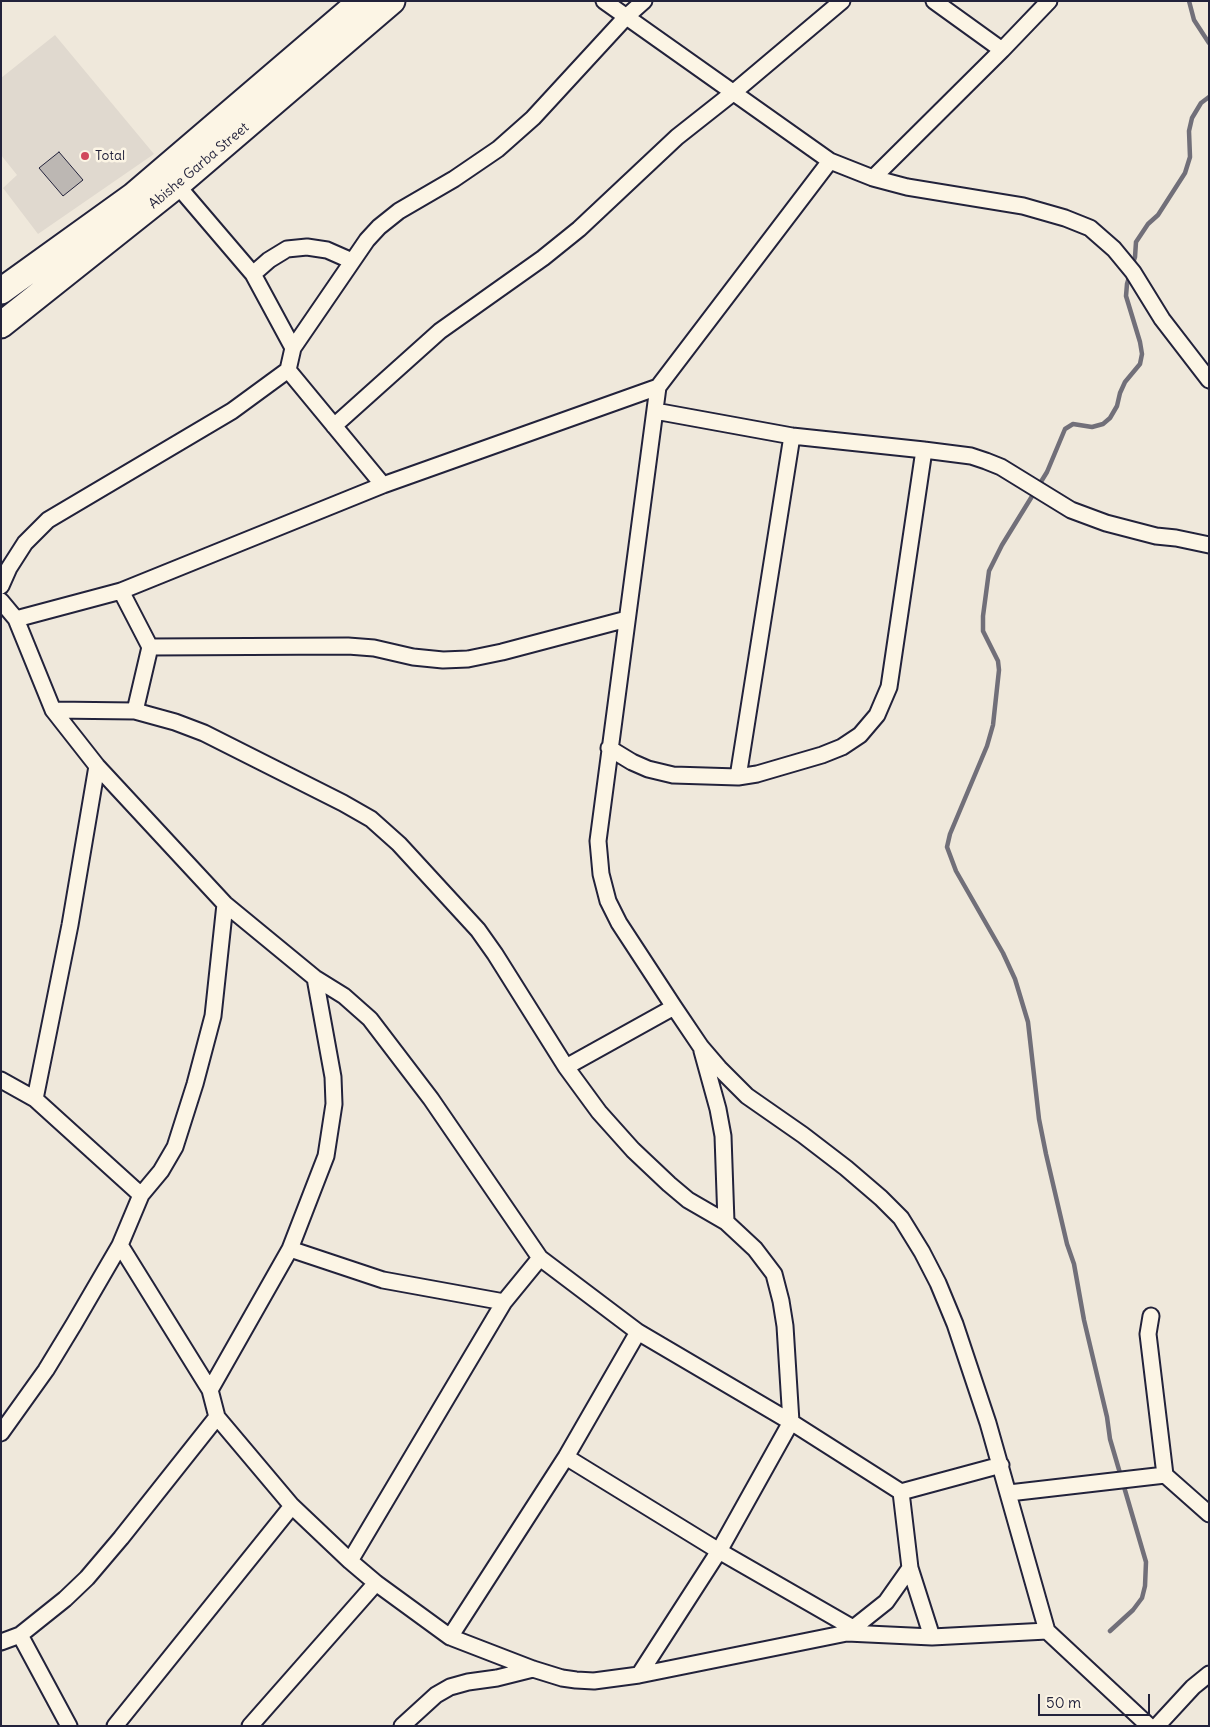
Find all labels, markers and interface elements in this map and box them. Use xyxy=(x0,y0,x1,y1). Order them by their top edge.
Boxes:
street label: Abishe Garba Street xyxy=(146,119,252,213)
place label: Total xyxy=(95,148,125,164)
marker: Total xyxy=(79,150,91,162)
scale bar xyxy=(1040,1684,1152,1716)
text: 50 m xyxy=(1046,1693,1081,1712)

